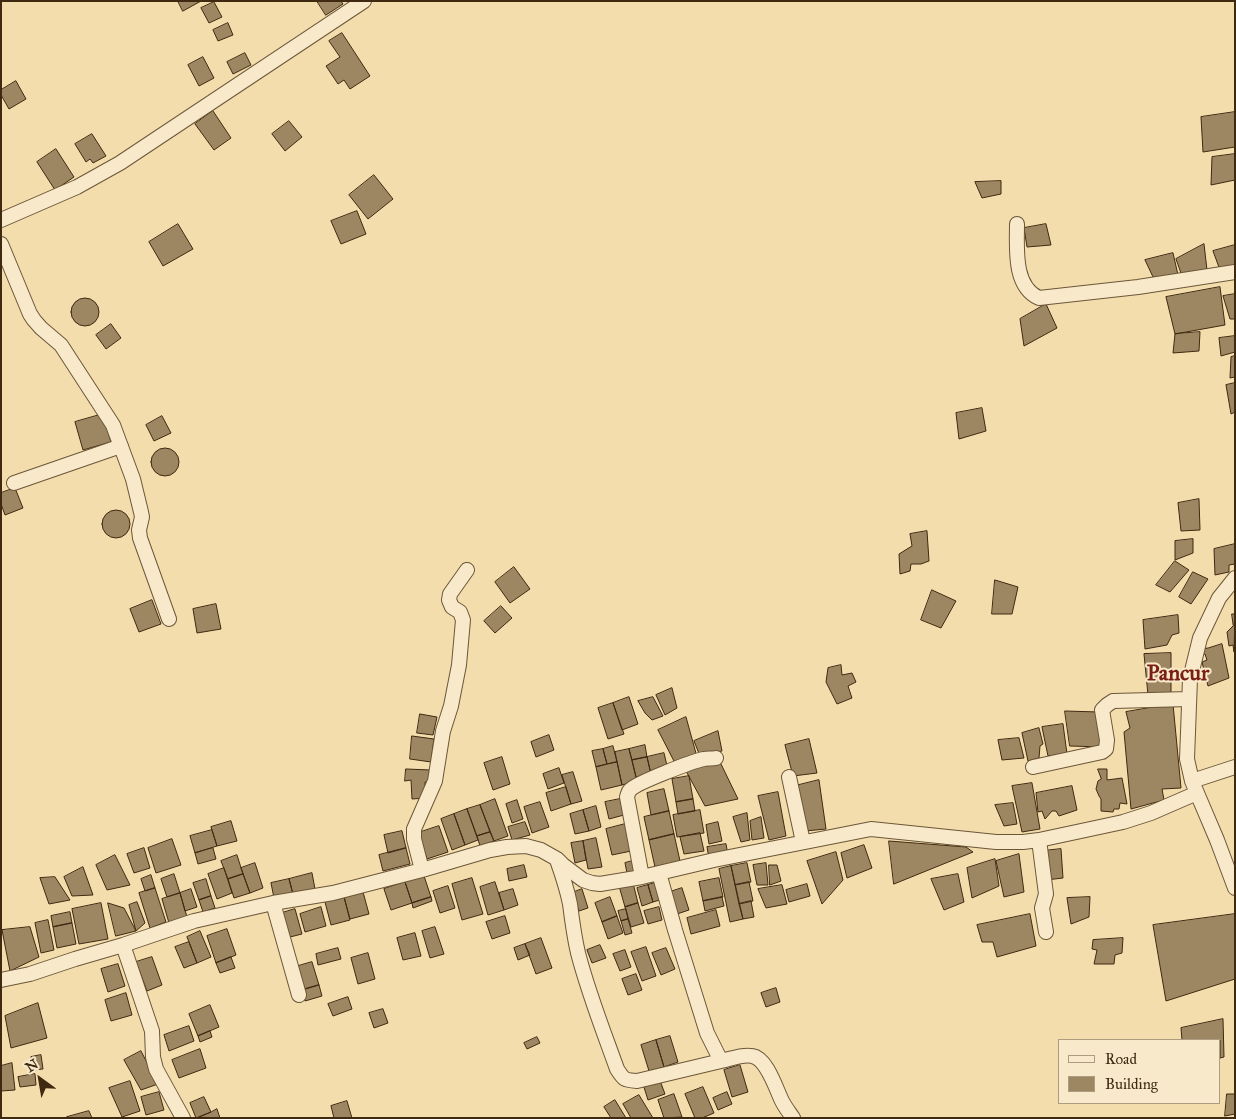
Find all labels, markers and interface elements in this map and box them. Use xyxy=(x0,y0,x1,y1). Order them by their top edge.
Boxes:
district label: Pancur xyxy=(1147,662,1209,688)
legend xyxy=(1058,1039,1221,1104)
text: Road xyxy=(1105,1050,1137,1068)
north arrow xyxy=(15,1054,65,1104)
text: N xyxy=(22,1056,41,1076)
text: Building xyxy=(1105,1075,1158,1093)

